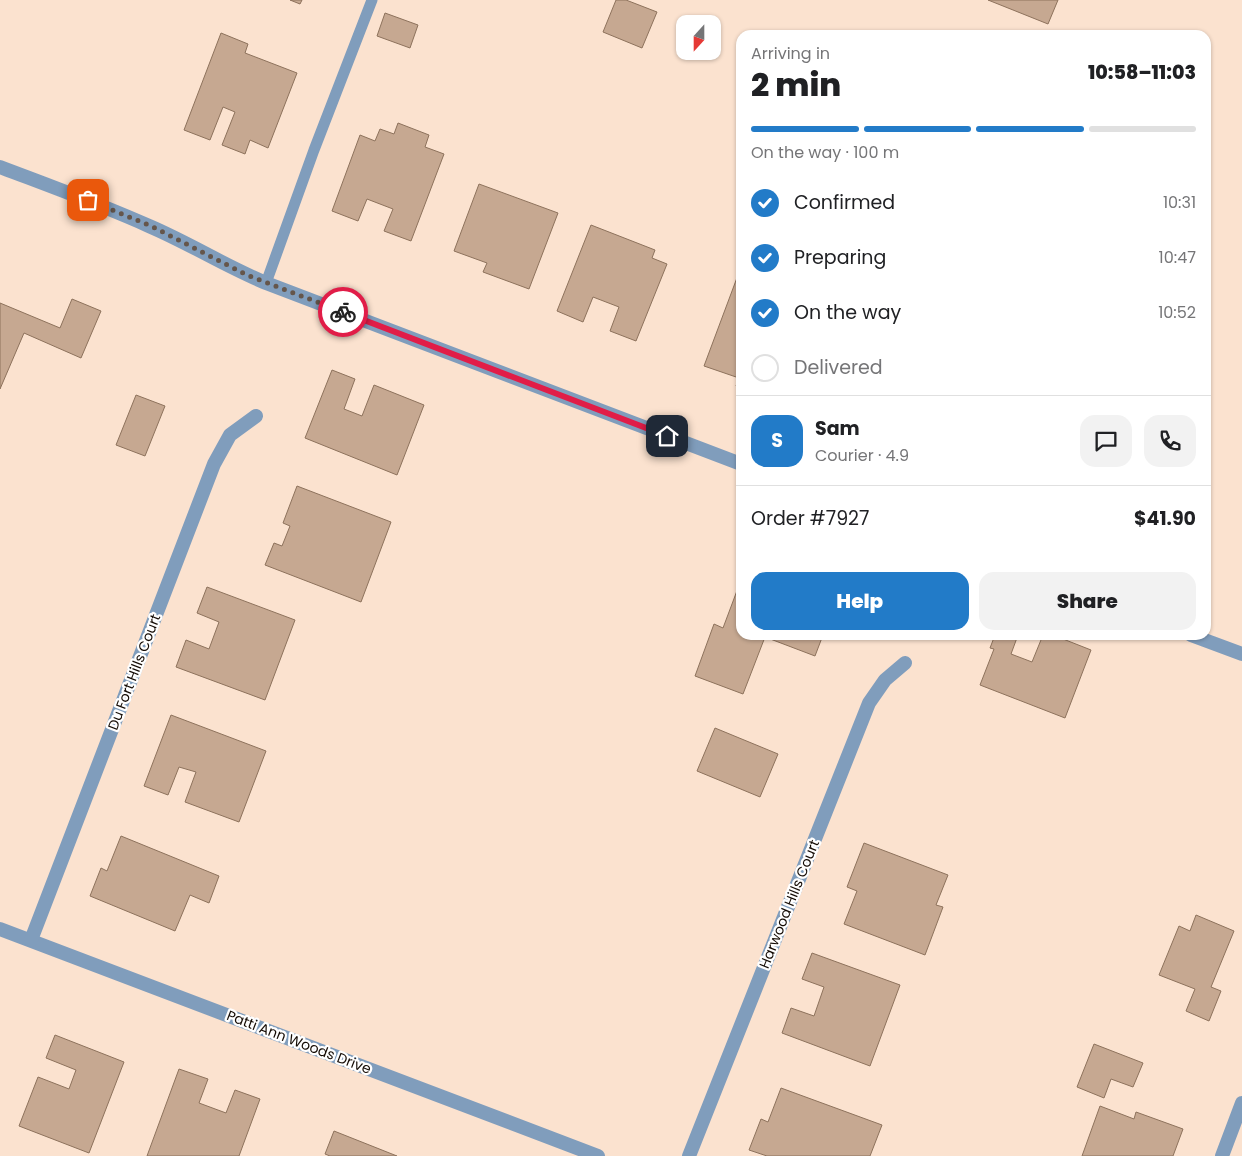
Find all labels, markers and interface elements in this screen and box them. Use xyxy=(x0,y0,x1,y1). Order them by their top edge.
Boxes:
north arrow xyxy=(676,15,721,60)
map controls xyxy=(676,15,721,60)
text: Arriving in xyxy=(751,42,830,65)
text: 10:58–11:03 xyxy=(1088,59,1196,86)
text: 2 min xyxy=(751,62,841,107)
text: On the way · 100 m xyxy=(751,141,899,164)
pin xyxy=(67,179,109,221)
icon: bag xyxy=(74,186,102,214)
icon: check xyxy=(751,189,779,217)
text: Confirmed xyxy=(794,189,895,216)
text: 10:31 xyxy=(1163,191,1196,214)
icon: check xyxy=(751,244,779,272)
text: Preparing xyxy=(794,244,886,271)
text: 10:47 xyxy=(1159,246,1196,269)
courier xyxy=(318,287,368,337)
icon: bike xyxy=(329,298,357,326)
icon: check xyxy=(751,299,779,327)
text: On the way xyxy=(794,299,901,326)
text: 10:52 xyxy=(1158,301,1196,324)
text: Delivered xyxy=(794,354,883,381)
pin xyxy=(646,415,688,457)
text: Sam xyxy=(815,415,860,442)
button: chat xyxy=(1080,415,1132,467)
button: phone xyxy=(1144,415,1196,467)
icon: home xyxy=(653,422,681,450)
text: S xyxy=(771,427,783,454)
text: Courier · 4.9 xyxy=(815,444,909,467)
text: Order #7927 xyxy=(751,505,869,532)
text: $41.90 xyxy=(1134,505,1196,532)
button: Help xyxy=(751,572,969,630)
button: Share xyxy=(979,572,1196,630)
street label: Du Fort Hills Court xyxy=(103,611,165,733)
street label: Harwood Hills Court xyxy=(754,837,824,971)
street label: Patti Ann Woods Drive xyxy=(224,1005,374,1079)

